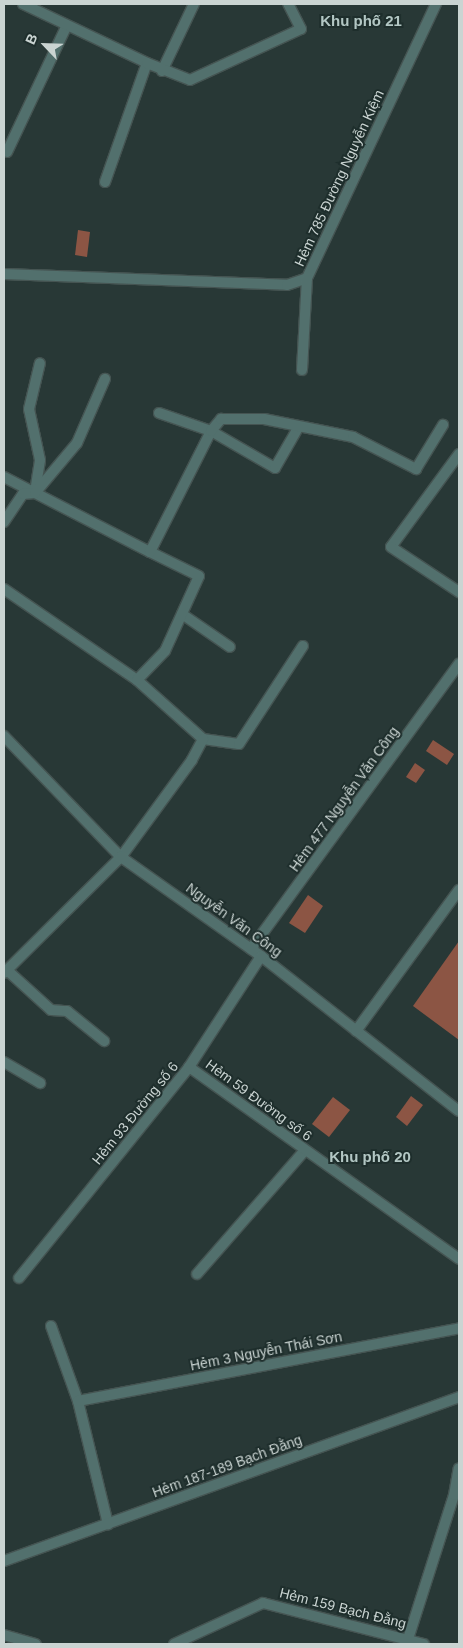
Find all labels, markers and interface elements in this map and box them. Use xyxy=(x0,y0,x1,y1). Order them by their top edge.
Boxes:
district label: Khu phố 21 xyxy=(320,12,402,30)
north arrow xyxy=(20,20,70,70)
text: B xyxy=(22,31,41,47)
street label: Hẻm 785 Đường Nguyễn Kiệm xyxy=(291,87,387,269)
street label: Hẻm 477 Nguyễn Văn Công xyxy=(286,723,402,875)
street label: Nguyễn Văn Công xyxy=(183,880,285,960)
street label: Hẻm 59 Đường số 6 xyxy=(202,1056,316,1144)
street label: Hẻm 93 Đường số 6 xyxy=(88,1058,182,1168)
district label: Khu phố 20 xyxy=(329,1148,411,1166)
street label: Hẻm 3 Nguyễn Thái Sơn xyxy=(188,1328,344,1374)
street label: Hẻm 187-189 Bạch Đằng xyxy=(150,1431,304,1501)
street label: Hẻm 159 Bạch Đằng xyxy=(278,1584,408,1632)

